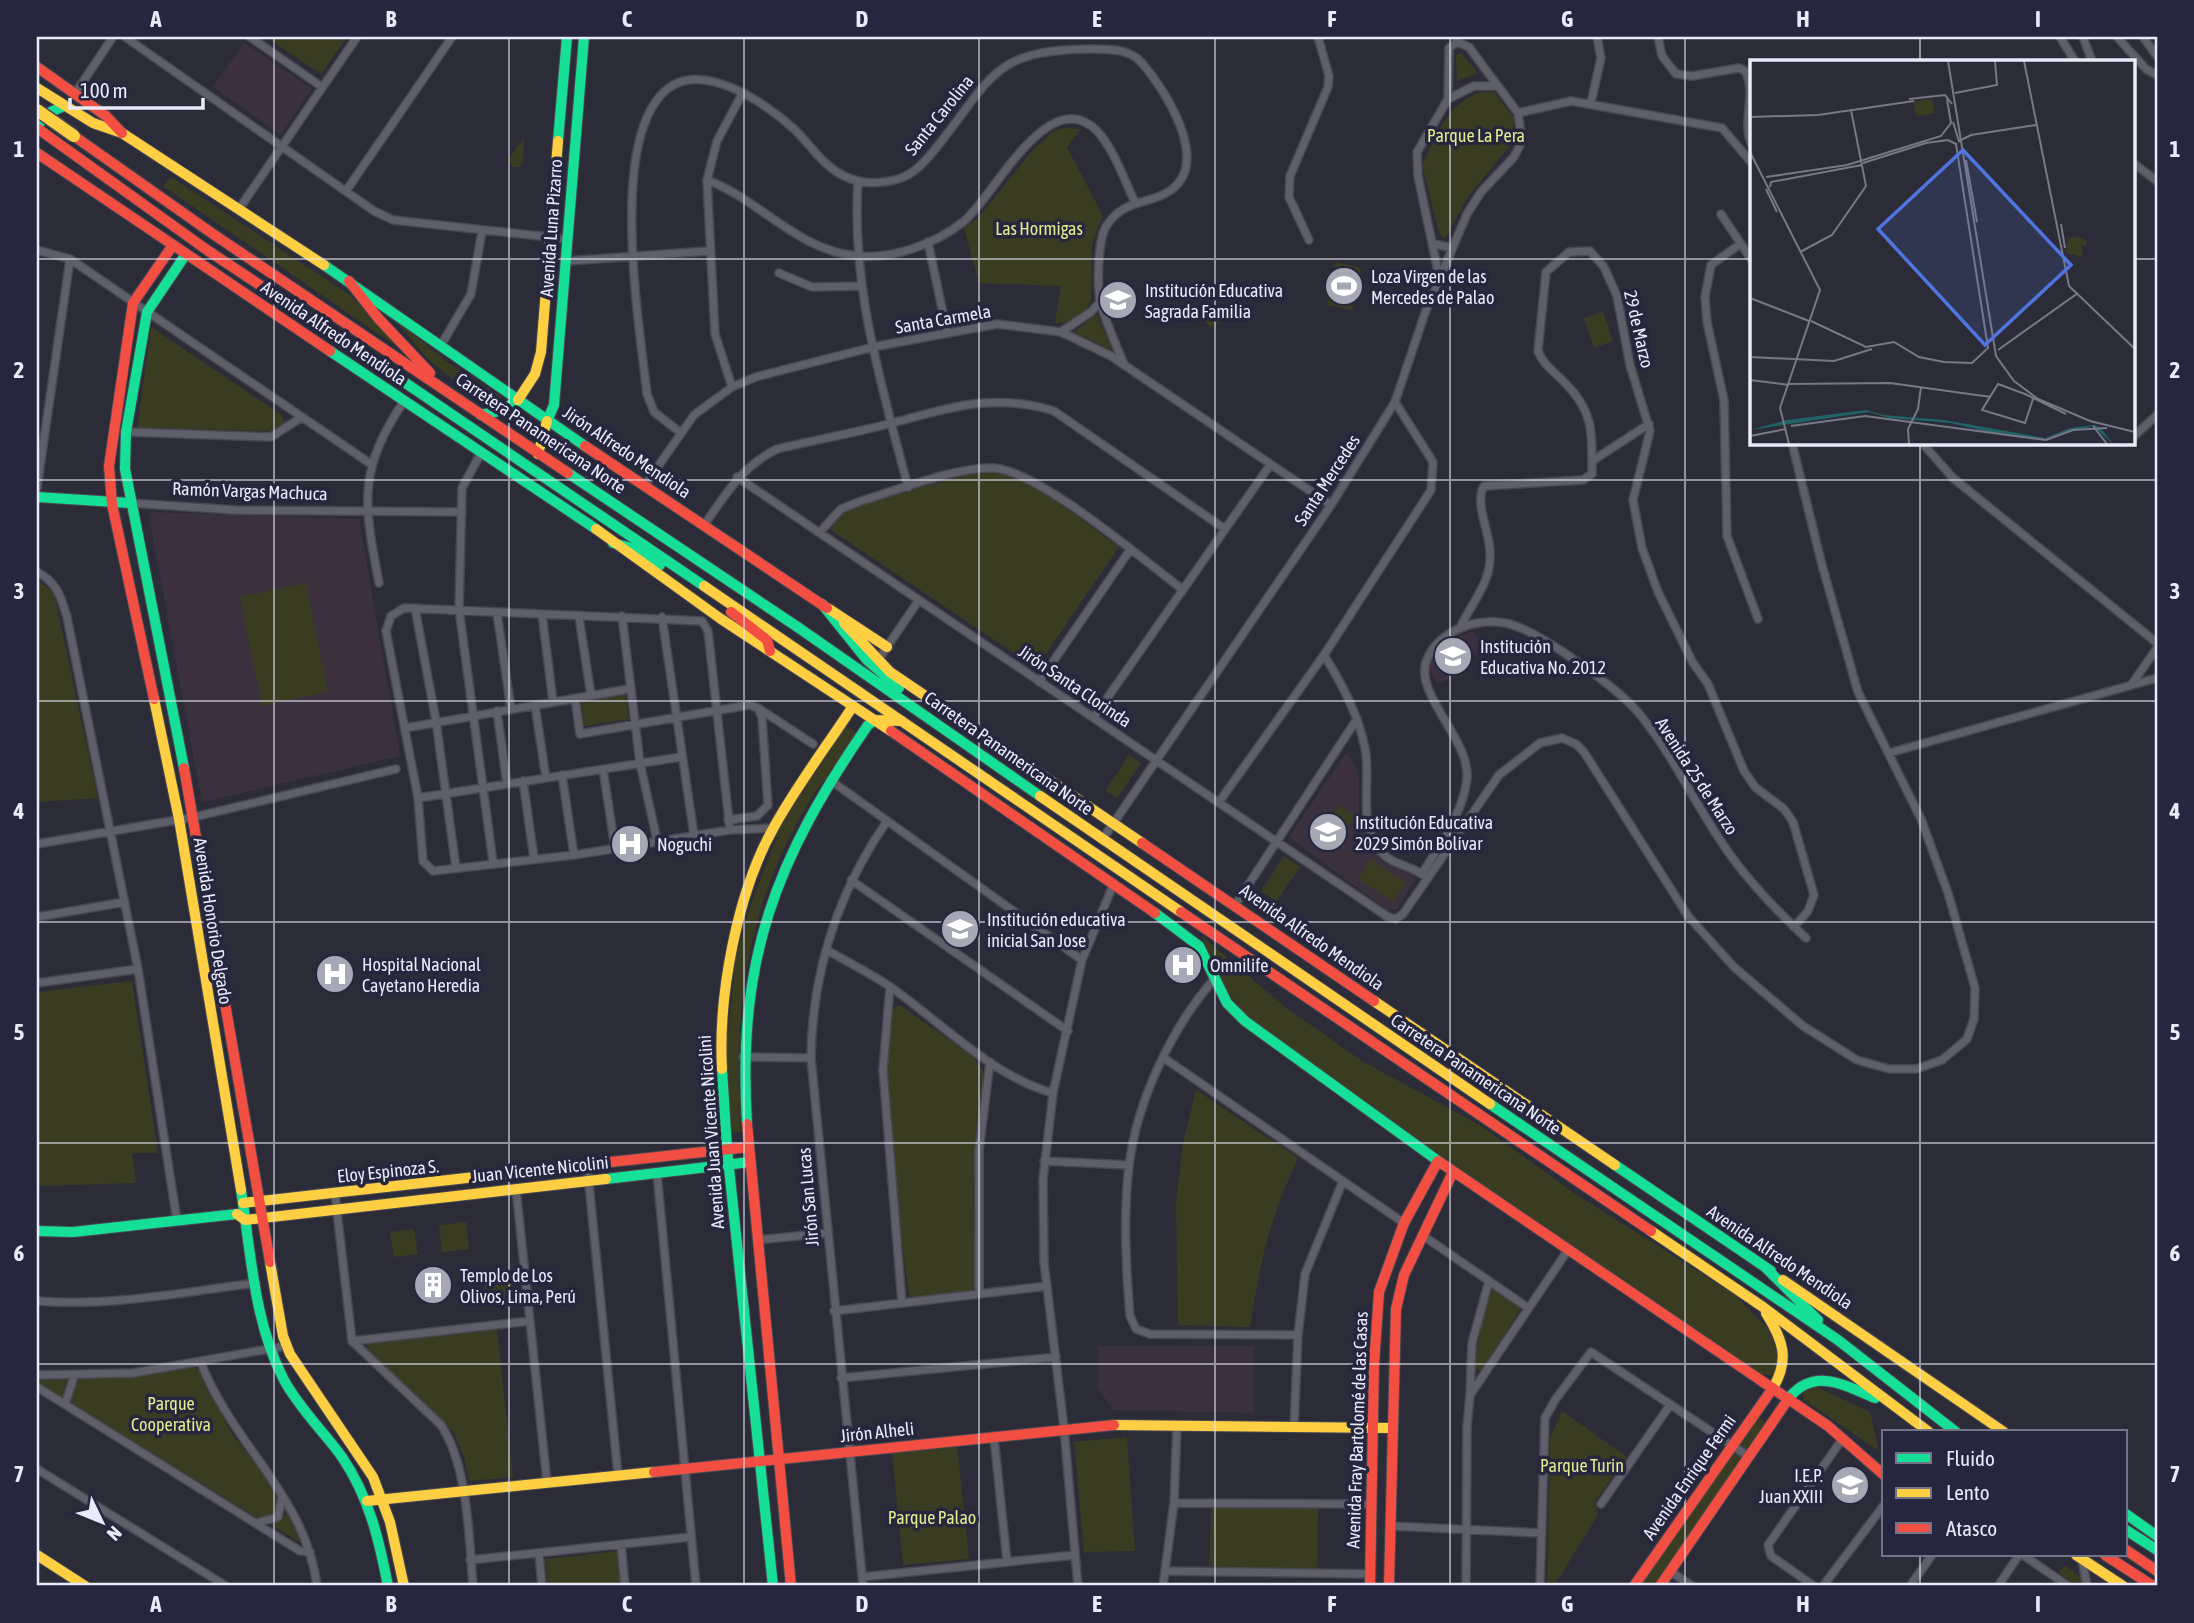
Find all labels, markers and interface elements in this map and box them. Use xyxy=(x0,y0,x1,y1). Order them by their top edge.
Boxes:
text: A xyxy=(149,6,162,32)
text: B xyxy=(386,6,397,32)
text: C xyxy=(622,6,633,32)
text: D xyxy=(856,6,869,32)
text: E xyxy=(1092,6,1102,32)
text: F xyxy=(1327,6,1337,32)
text: G xyxy=(1561,6,1573,32)
text: H xyxy=(1796,6,1810,32)
text: I xyxy=(2035,6,2041,32)
inset map xyxy=(1750,60,2134,444)
scale bar xyxy=(70,66,203,110)
street label: Santa Carolina xyxy=(900,71,978,159)
text: 100 m xyxy=(80,78,128,102)
park label: Parque La Pera xyxy=(1427,125,1525,146)
text: 1 xyxy=(14,136,25,162)
text: 1 xyxy=(2170,136,2181,162)
street label: Avenida Luna Pizarro xyxy=(536,158,566,298)
park label: Las Hormigas xyxy=(995,218,1083,239)
sports icon: Loza Virgen de las Mercedes de Palao xyxy=(1323,265,1365,307)
place label: Loza Virgen de las Mercedes de Palao xyxy=(1371,266,1494,308)
street label: Avenida Alfredo Mendiola xyxy=(257,276,411,390)
school or university icon: Institución Educativa Sagrada Familia xyxy=(1097,279,1139,321)
place label: Institución Educativa Sagrada Familia xyxy=(1145,280,1283,322)
street label: 29 de Marzo xyxy=(1620,288,1658,370)
street label: Santa Carmela xyxy=(894,300,992,338)
text: 2 xyxy=(14,357,24,383)
text: 2 xyxy=(2170,357,2180,383)
street label: Carretera Panamericana Norte xyxy=(452,368,630,498)
street label: Jirón Alfredo Mendiola xyxy=(559,401,695,503)
street label: Santa Mercedes xyxy=(1290,431,1364,529)
street label: Ramón Vargas Machuca xyxy=(172,478,328,504)
text: 3 xyxy=(14,578,24,604)
text: 3 xyxy=(2170,578,2180,604)
school or university icon: Institución Educativa No. 2012 xyxy=(1432,635,1474,677)
place label: Institución Educativa No. 2012 xyxy=(1480,636,1606,678)
street label: Jirón Santa Clorinda xyxy=(1015,640,1135,732)
street label: Carretera Panamericana Norte xyxy=(921,687,1097,819)
street label: Avenida 25 de Marzo xyxy=(1651,713,1743,839)
text: 4 xyxy=(13,798,25,824)
text: 4 xyxy=(2169,798,2181,824)
school or university icon: Institución Educativa 2029 Simón Bolívar xyxy=(1307,811,1349,853)
place label: Institución Educativa 2029 Simón Bolívar xyxy=(1355,812,1493,854)
hospital icon: Noguchi xyxy=(609,823,651,865)
place label: Noguchi xyxy=(657,834,712,855)
street label: Avenida Honorio Delgado xyxy=(189,836,237,1006)
street label: Avenida Alfredo Mendiola xyxy=(1236,879,1388,995)
school or university icon: Institución educativa inicial San Jose xyxy=(939,908,981,950)
place label: Institución educativa inicial San Jose xyxy=(987,909,1126,951)
hospital icon: Omnilife xyxy=(1162,944,1204,986)
hospital icon: Hospital Nacional Cayetano Heredia xyxy=(314,953,356,995)
place label: Hospital Nacional Cayetano Heredia xyxy=(362,954,481,996)
place label: Omnilife xyxy=(1210,955,1268,976)
street label: Carretera Panamericana Norte xyxy=(1387,1009,1565,1139)
text: 5 xyxy=(14,1019,25,1045)
text: 5 xyxy=(2170,1019,2181,1045)
street label: Avenida Juan Vicente Nicolini xyxy=(694,1034,728,1230)
street label: Jirón San Lucas xyxy=(793,1147,823,1247)
street label: Juan Vicente Nicolini xyxy=(470,1151,610,1187)
street label: Eloy Espinoza S. xyxy=(336,1155,440,1187)
street label: Avenida Alfredo Mendiola xyxy=(1703,1200,1857,1314)
text: 6 xyxy=(14,1240,25,1266)
text: 6 xyxy=(2170,1240,2181,1266)
building icon: Templo de Los Olivos, Lima, Perú xyxy=(412,1264,454,1306)
place label: Templo de Los Olivos, Lima, Perú xyxy=(460,1265,576,1307)
street label: Avenida Fray Bartolomé de las Casas xyxy=(1342,1311,1372,1549)
park label: Parque Cooperativa xyxy=(131,1393,211,1435)
street label: Avenida Enrique Fermi xyxy=(1638,1411,1740,1543)
street label: Jirón Alheli xyxy=(839,1418,915,1446)
legend xyxy=(1882,1430,2128,1556)
text: Fluido xyxy=(1946,1446,1995,1470)
park label: Parque Turin xyxy=(1540,1455,1624,1476)
text: 7 xyxy=(14,1461,24,1487)
text: 7 xyxy=(2170,1461,2180,1487)
school or university icon: I.E.P. Juan XXIII xyxy=(1829,1464,1871,1506)
place label: I.E.P. Juan XXIII xyxy=(1759,1465,1823,1507)
text: Lento xyxy=(1946,1480,1990,1504)
north arrow xyxy=(66,1486,136,1556)
park label: Parque Palao xyxy=(888,1507,976,1528)
text: Atasco xyxy=(1946,1516,1997,1540)
text: N xyxy=(103,1522,126,1545)
text: A xyxy=(149,1591,162,1617)
text: B xyxy=(386,1591,397,1617)
text: C xyxy=(622,1591,633,1617)
text: D xyxy=(856,1591,869,1617)
text: E xyxy=(1092,1591,1102,1617)
text: F xyxy=(1327,1591,1337,1617)
text: G xyxy=(1561,1591,1573,1617)
text: H xyxy=(1796,1591,1810,1617)
text: I xyxy=(2035,1591,2041,1617)

